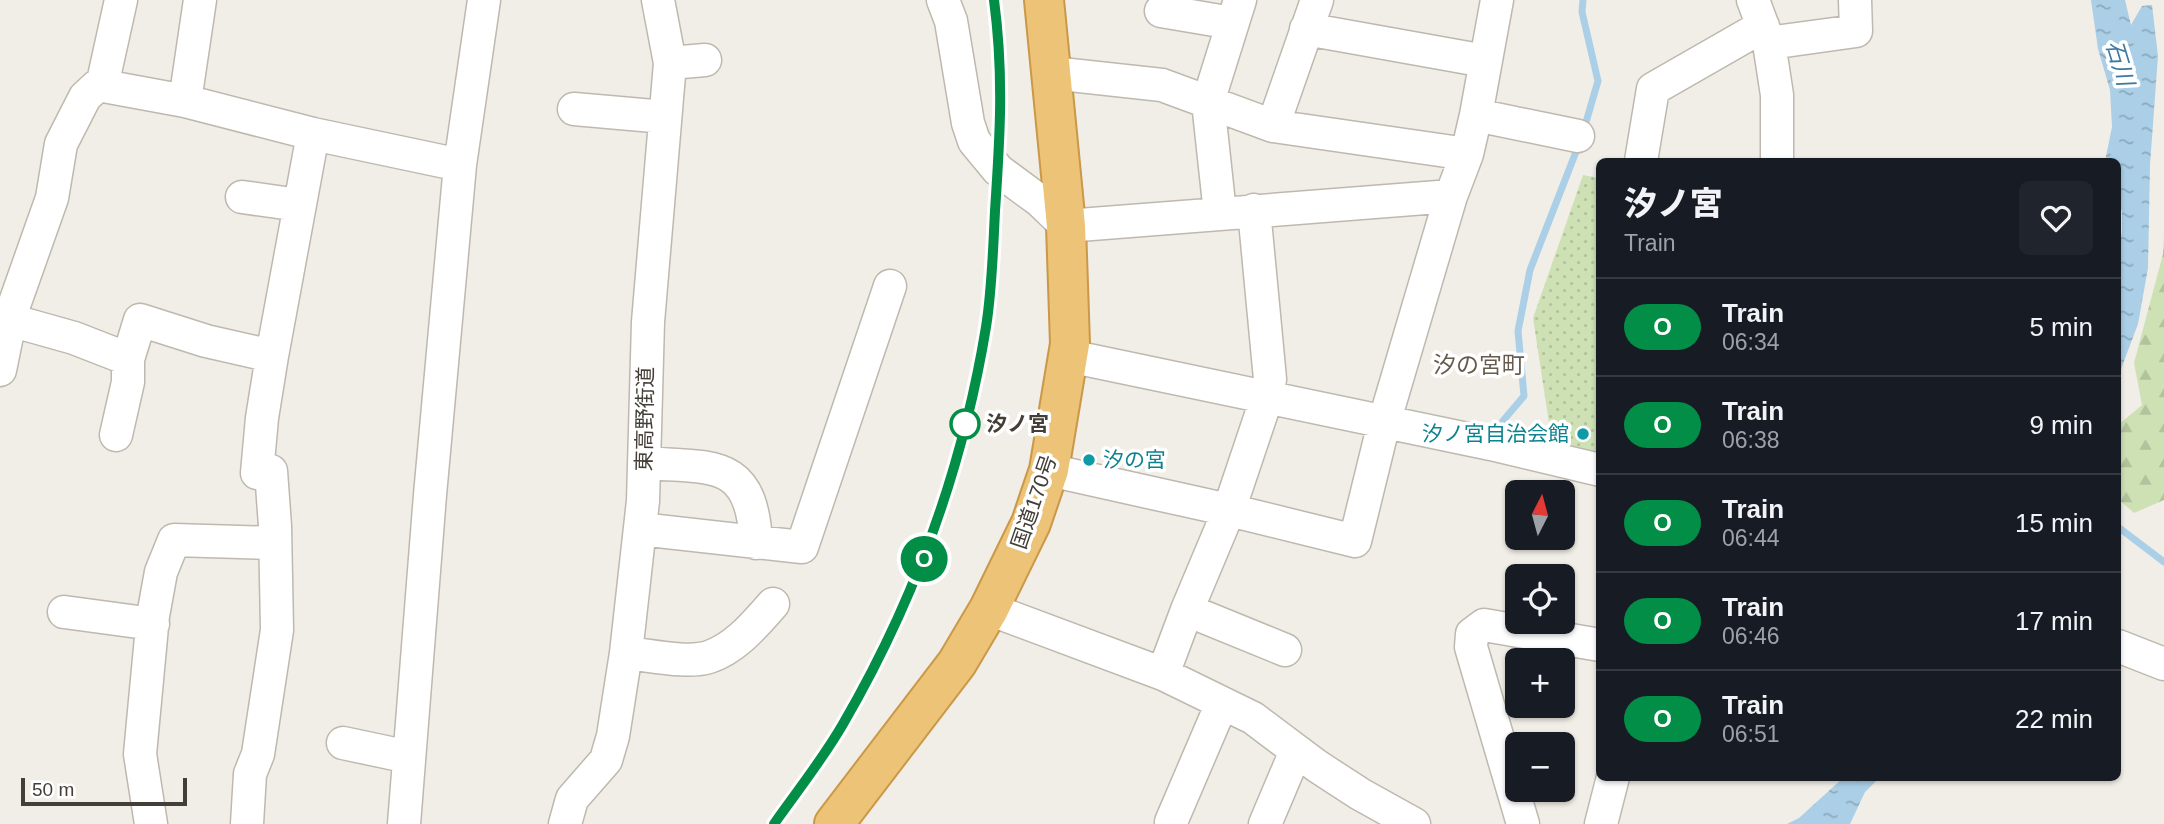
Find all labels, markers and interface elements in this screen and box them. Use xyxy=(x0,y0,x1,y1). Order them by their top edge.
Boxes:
water label: 石川 xyxy=(2101,37,2140,92)
button: heart xyxy=(2019,181,2093,255)
text: 汐ノ宮 xyxy=(1624,185,1723,222)
text: Train xyxy=(1624,230,1676,256)
text: Train xyxy=(1722,298,1784,328)
text: 5 min xyxy=(2029,312,2093,342)
text: O xyxy=(1653,313,1672,340)
text: 06:34 xyxy=(1722,329,1780,355)
district label: 汐の宮町 xyxy=(1433,352,1525,378)
street label: 東高野街道 xyxy=(632,366,657,472)
text: Train xyxy=(1722,396,1784,426)
marker: 汐ノ宮 xyxy=(950,409,980,439)
text: 9 min xyxy=(2029,410,2093,440)
text: O xyxy=(1653,411,1672,438)
place label: 汐ノ宮 xyxy=(986,412,1049,435)
place label: 汐ノ宮自治会館 xyxy=(1422,422,1569,445)
marker: 汐ノ宮自治会館 xyxy=(1575,426,1591,442)
text: 06:38 xyxy=(1722,427,1780,453)
place label: 汐の宮 xyxy=(1103,448,1166,471)
street label: 国道170号 xyxy=(1007,452,1060,552)
marker: 汐の宮 xyxy=(1081,452,1097,468)
north arrow xyxy=(1505,480,1575,550)
map controls xyxy=(1505,480,1575,802)
text: Train xyxy=(1722,494,1784,524)
text: 15 min xyxy=(2015,508,2093,538)
text: O xyxy=(1653,509,1672,536)
text: 06:44 xyxy=(1722,525,1780,551)
line badge: O xyxy=(901,536,947,582)
text: O xyxy=(915,545,933,572)
button: locate xyxy=(1505,564,1575,634)
text: Train xyxy=(1722,592,1784,622)
text: 17 min xyxy=(2015,606,2093,636)
text: O xyxy=(1653,607,1672,634)
text: 06:46 xyxy=(1722,623,1780,649)
button: + xyxy=(1505,648,1575,718)
text: Train xyxy=(1722,690,1784,720)
text: 22 min xyxy=(2015,704,2093,734)
text: O xyxy=(1653,705,1672,732)
text: 06:51 xyxy=(1722,721,1780,747)
button: − xyxy=(1505,732,1575,802)
scale bar xyxy=(21,775,187,807)
text: 50 m xyxy=(32,779,74,800)

